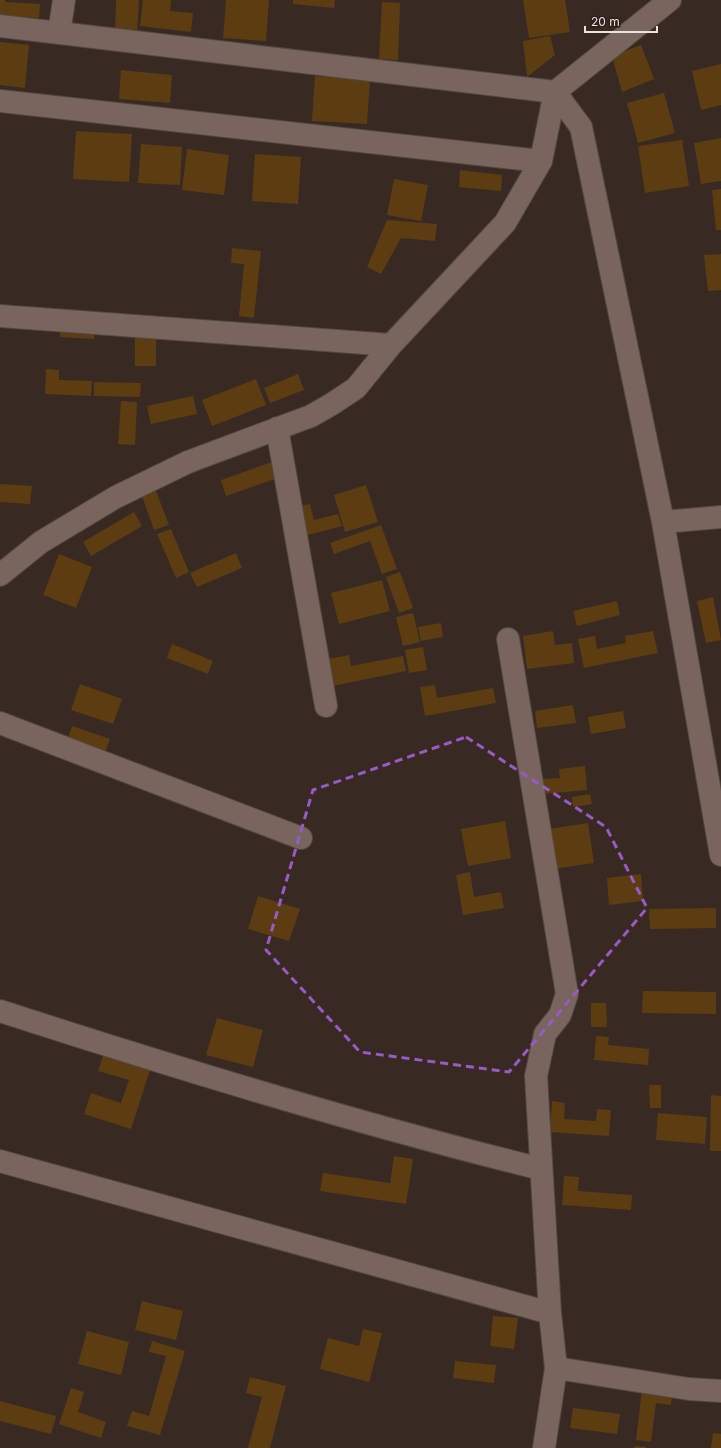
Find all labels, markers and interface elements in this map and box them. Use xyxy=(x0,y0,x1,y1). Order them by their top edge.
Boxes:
scale bar xyxy=(585,8,657,34)
text: 20 m xyxy=(591,14,620,29)

